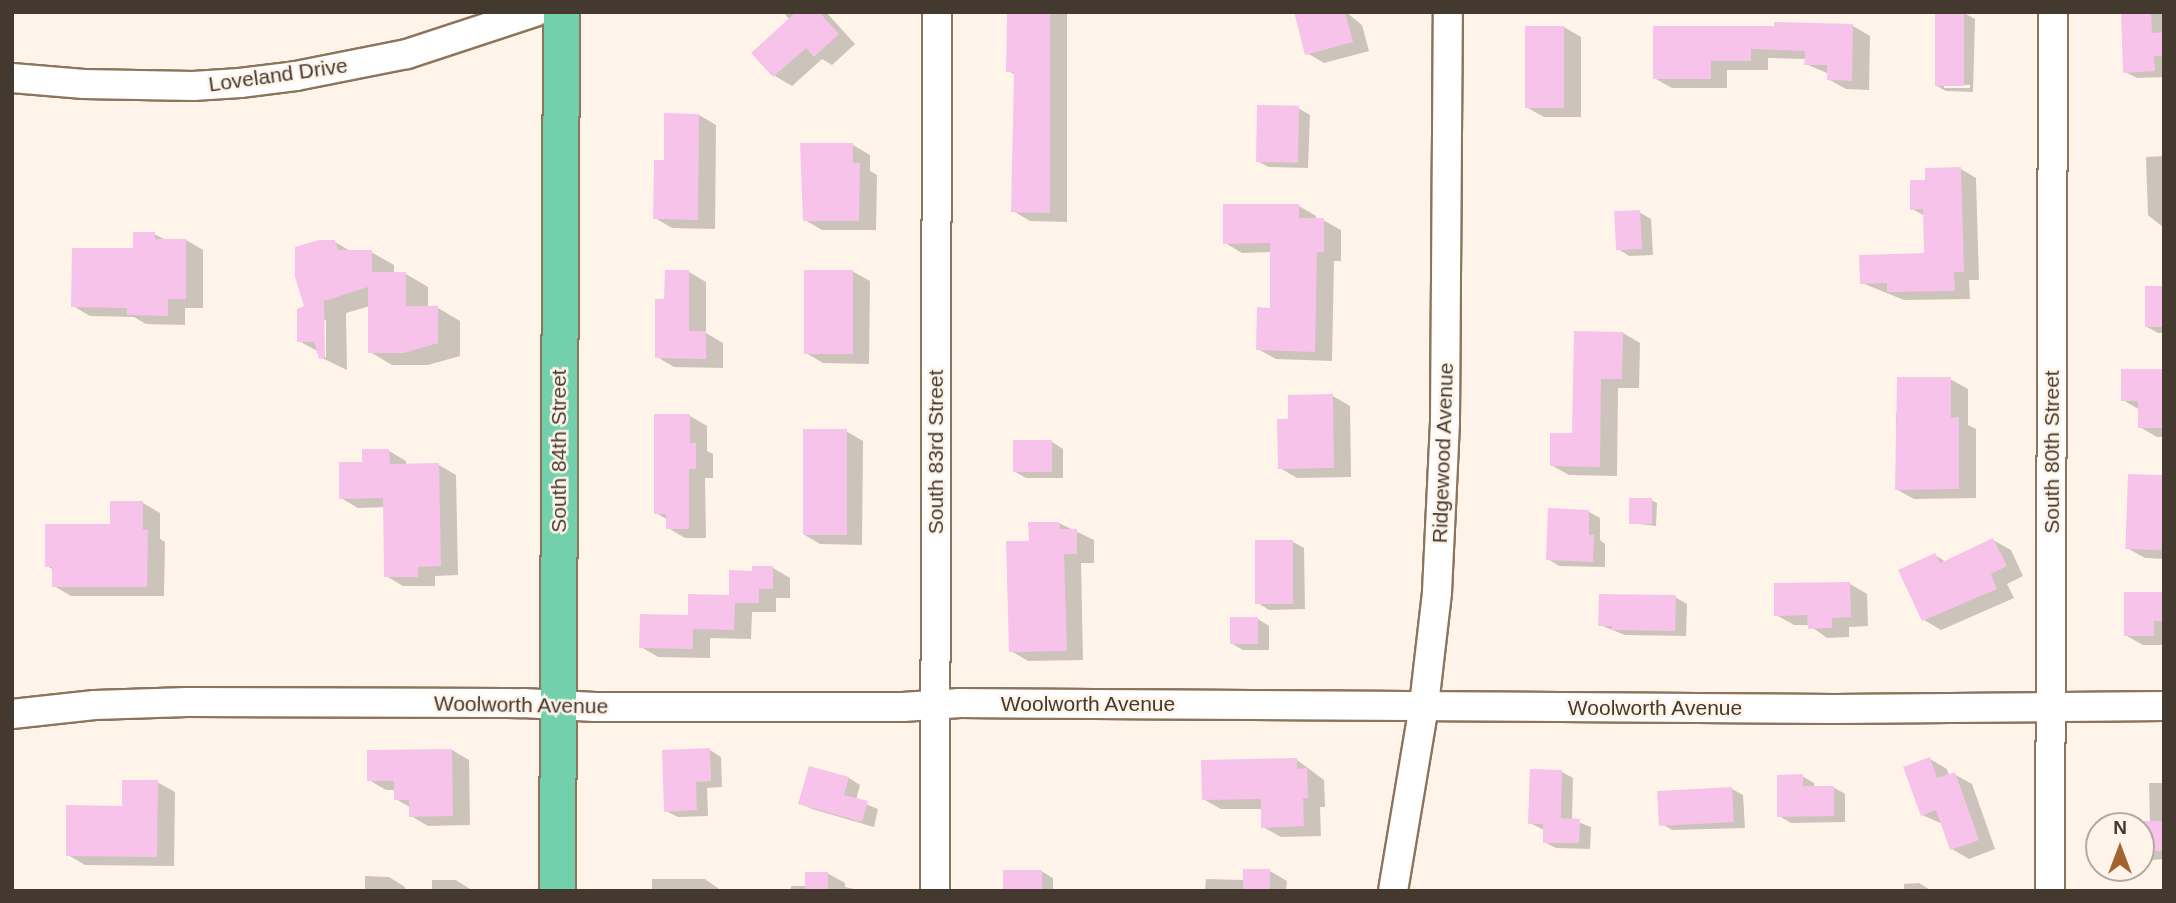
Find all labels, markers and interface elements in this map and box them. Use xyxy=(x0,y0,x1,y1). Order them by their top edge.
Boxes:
street label: Loveland Drive xyxy=(207,53,349,97)
street label: Ridgewood Avenue xyxy=(1427,362,1459,544)
street label: South 84th Street xyxy=(546,369,572,533)
street label: South 83rd Street xyxy=(923,370,949,534)
street label: South 80th Street xyxy=(2039,370,2065,534)
street label: Woolworth Avenue xyxy=(433,691,609,719)
street label: Woolworth Avenue xyxy=(1000,691,1176,717)
street label: Woolworth Avenue xyxy=(1567,695,1743,721)
north arrow xyxy=(2085,812,2155,882)
text: N xyxy=(2113,817,2127,838)

